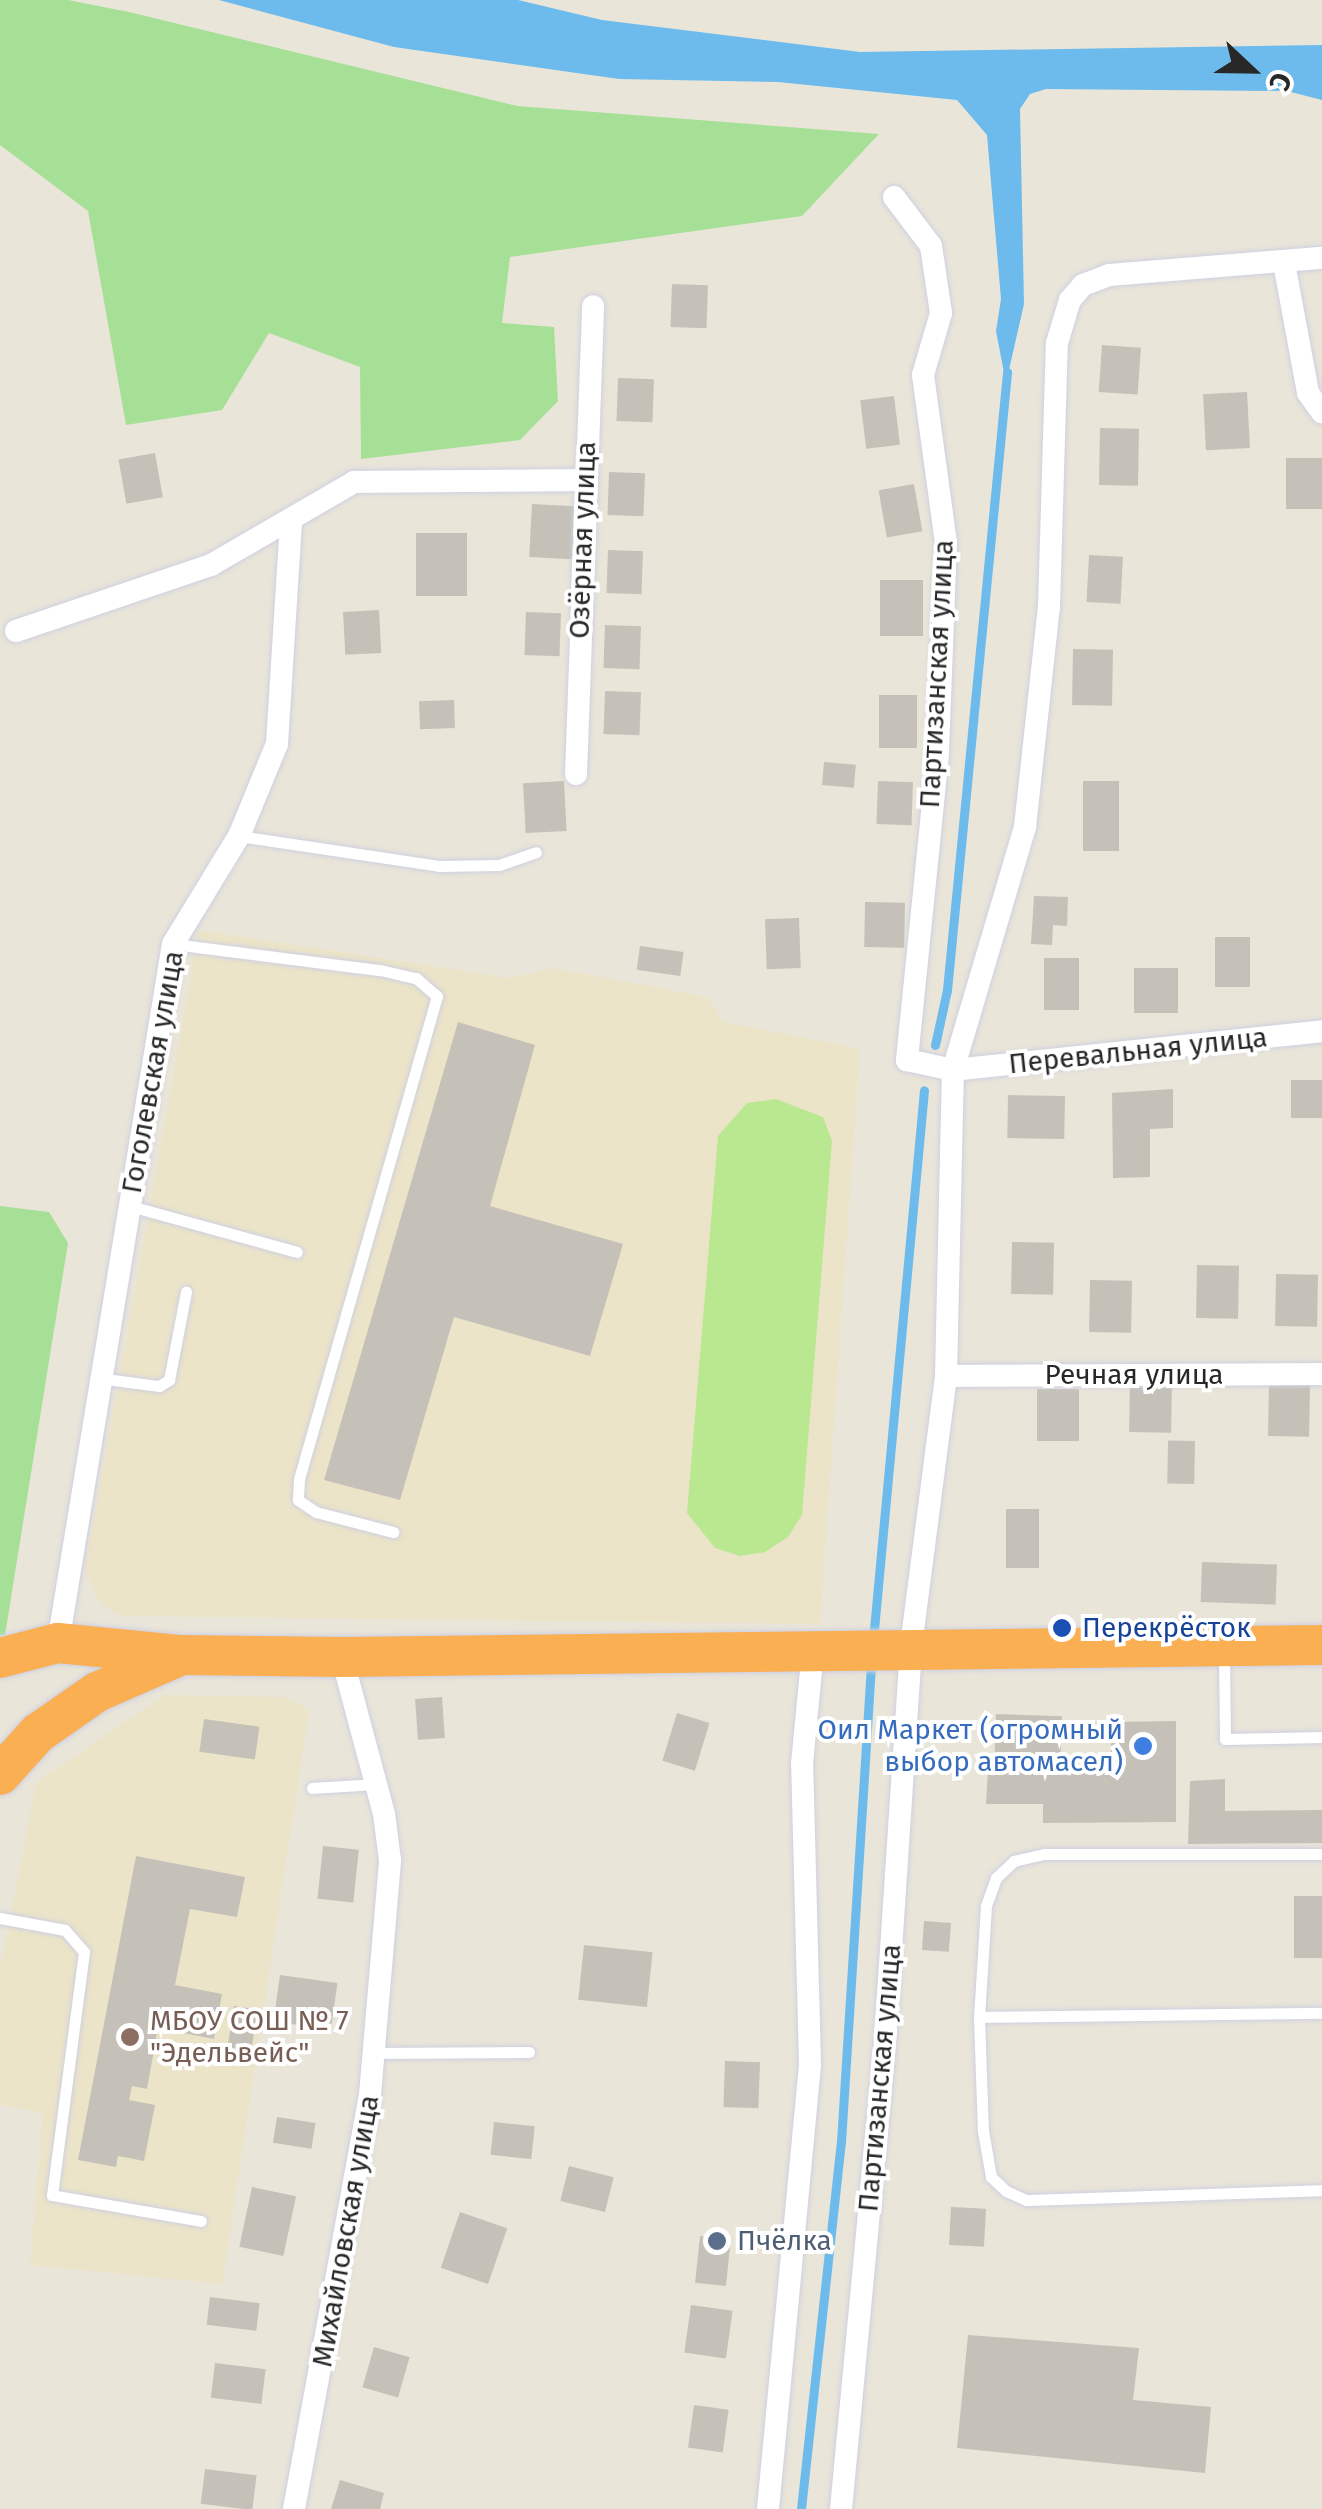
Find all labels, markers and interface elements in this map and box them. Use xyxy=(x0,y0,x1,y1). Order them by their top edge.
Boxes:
north arrow xyxy=(1202,20,1302,120)
text: С xyxy=(1262,68,1299,95)
street label: Озёрная улица xyxy=(563,441,603,639)
street label: Партизанская улица xyxy=(913,539,961,809)
street label: Гоголевская улица xyxy=(115,948,191,1196)
street label: Перевальная улица xyxy=(1007,1021,1269,1081)
street label: Речная улица xyxy=(1045,1358,1223,1392)
place label: Перекрёсток xyxy=(1082,1611,1251,1645)
marker: Перекрёсток xyxy=(1051,1617,1073,1639)
place label: Оил Маркет (огромный выбор автомасел) xyxy=(818,1713,1123,1779)
marker: Оил Маркет (огромный выбор автомасел) xyxy=(1132,1735,1154,1757)
street label: Партизанская улица xyxy=(852,1943,908,2213)
place label: МБОУ СОШ № 7 "Эдельвейс" xyxy=(150,2004,349,2070)
marker: МБОУ СОШ № 7 "Эдельвейс" xyxy=(119,2026,141,2048)
street label: Михайловская улица xyxy=(306,2092,386,2370)
place label: Пчёлка xyxy=(737,2224,832,2258)
marker: Пчёлка xyxy=(706,2230,728,2252)

